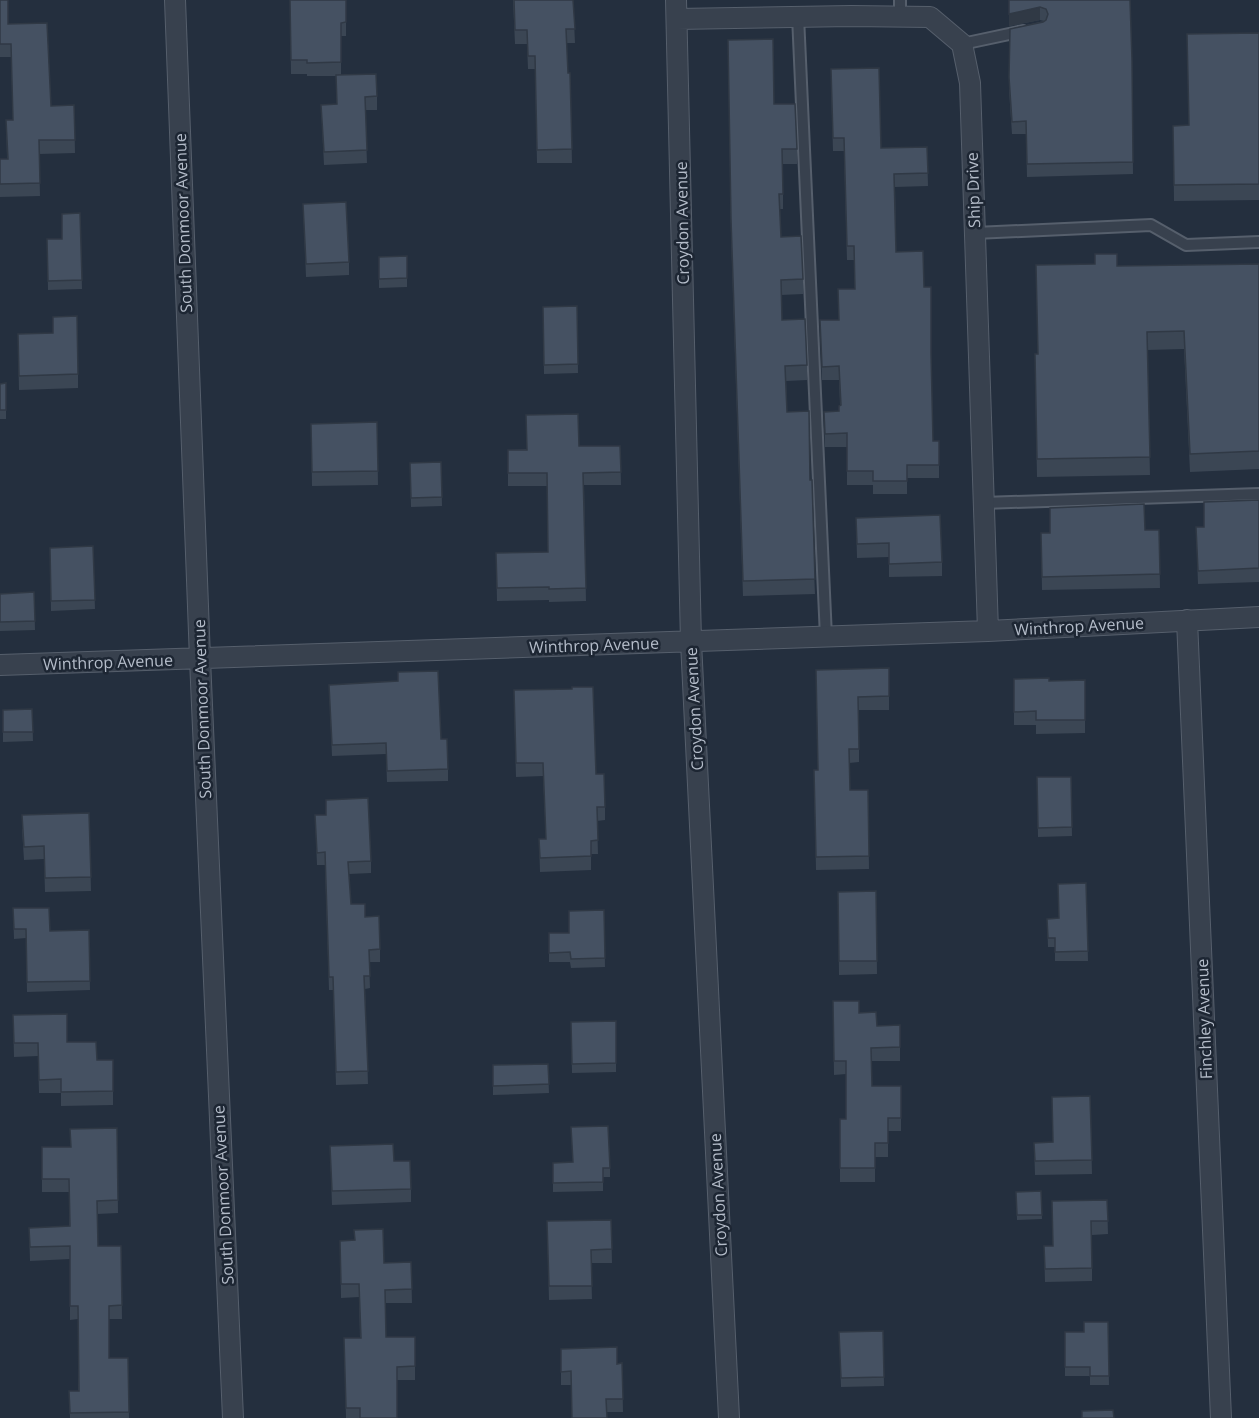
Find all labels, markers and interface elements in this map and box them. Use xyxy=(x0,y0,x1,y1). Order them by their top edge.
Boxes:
street label: South Donmoor Avenue xyxy=(169,133,197,313)
street label: Ship Drive xyxy=(961,152,985,228)
street label: Croydon Avenue xyxy=(670,161,694,285)
street label: Winthrop Avenue xyxy=(1014,612,1144,640)
street label: South Donmoor Avenue xyxy=(188,619,216,799)
street label: Winthrop Avenue xyxy=(529,632,659,658)
street label: Croydon Avenue xyxy=(680,647,708,771)
street label: Winthrop Avenue xyxy=(43,649,173,675)
street label: Finchley Avenue xyxy=(1191,958,1217,1080)
street label: South Donmoor Avenue xyxy=(207,1105,239,1285)
street label: Croydon Avenue xyxy=(704,1133,732,1257)

